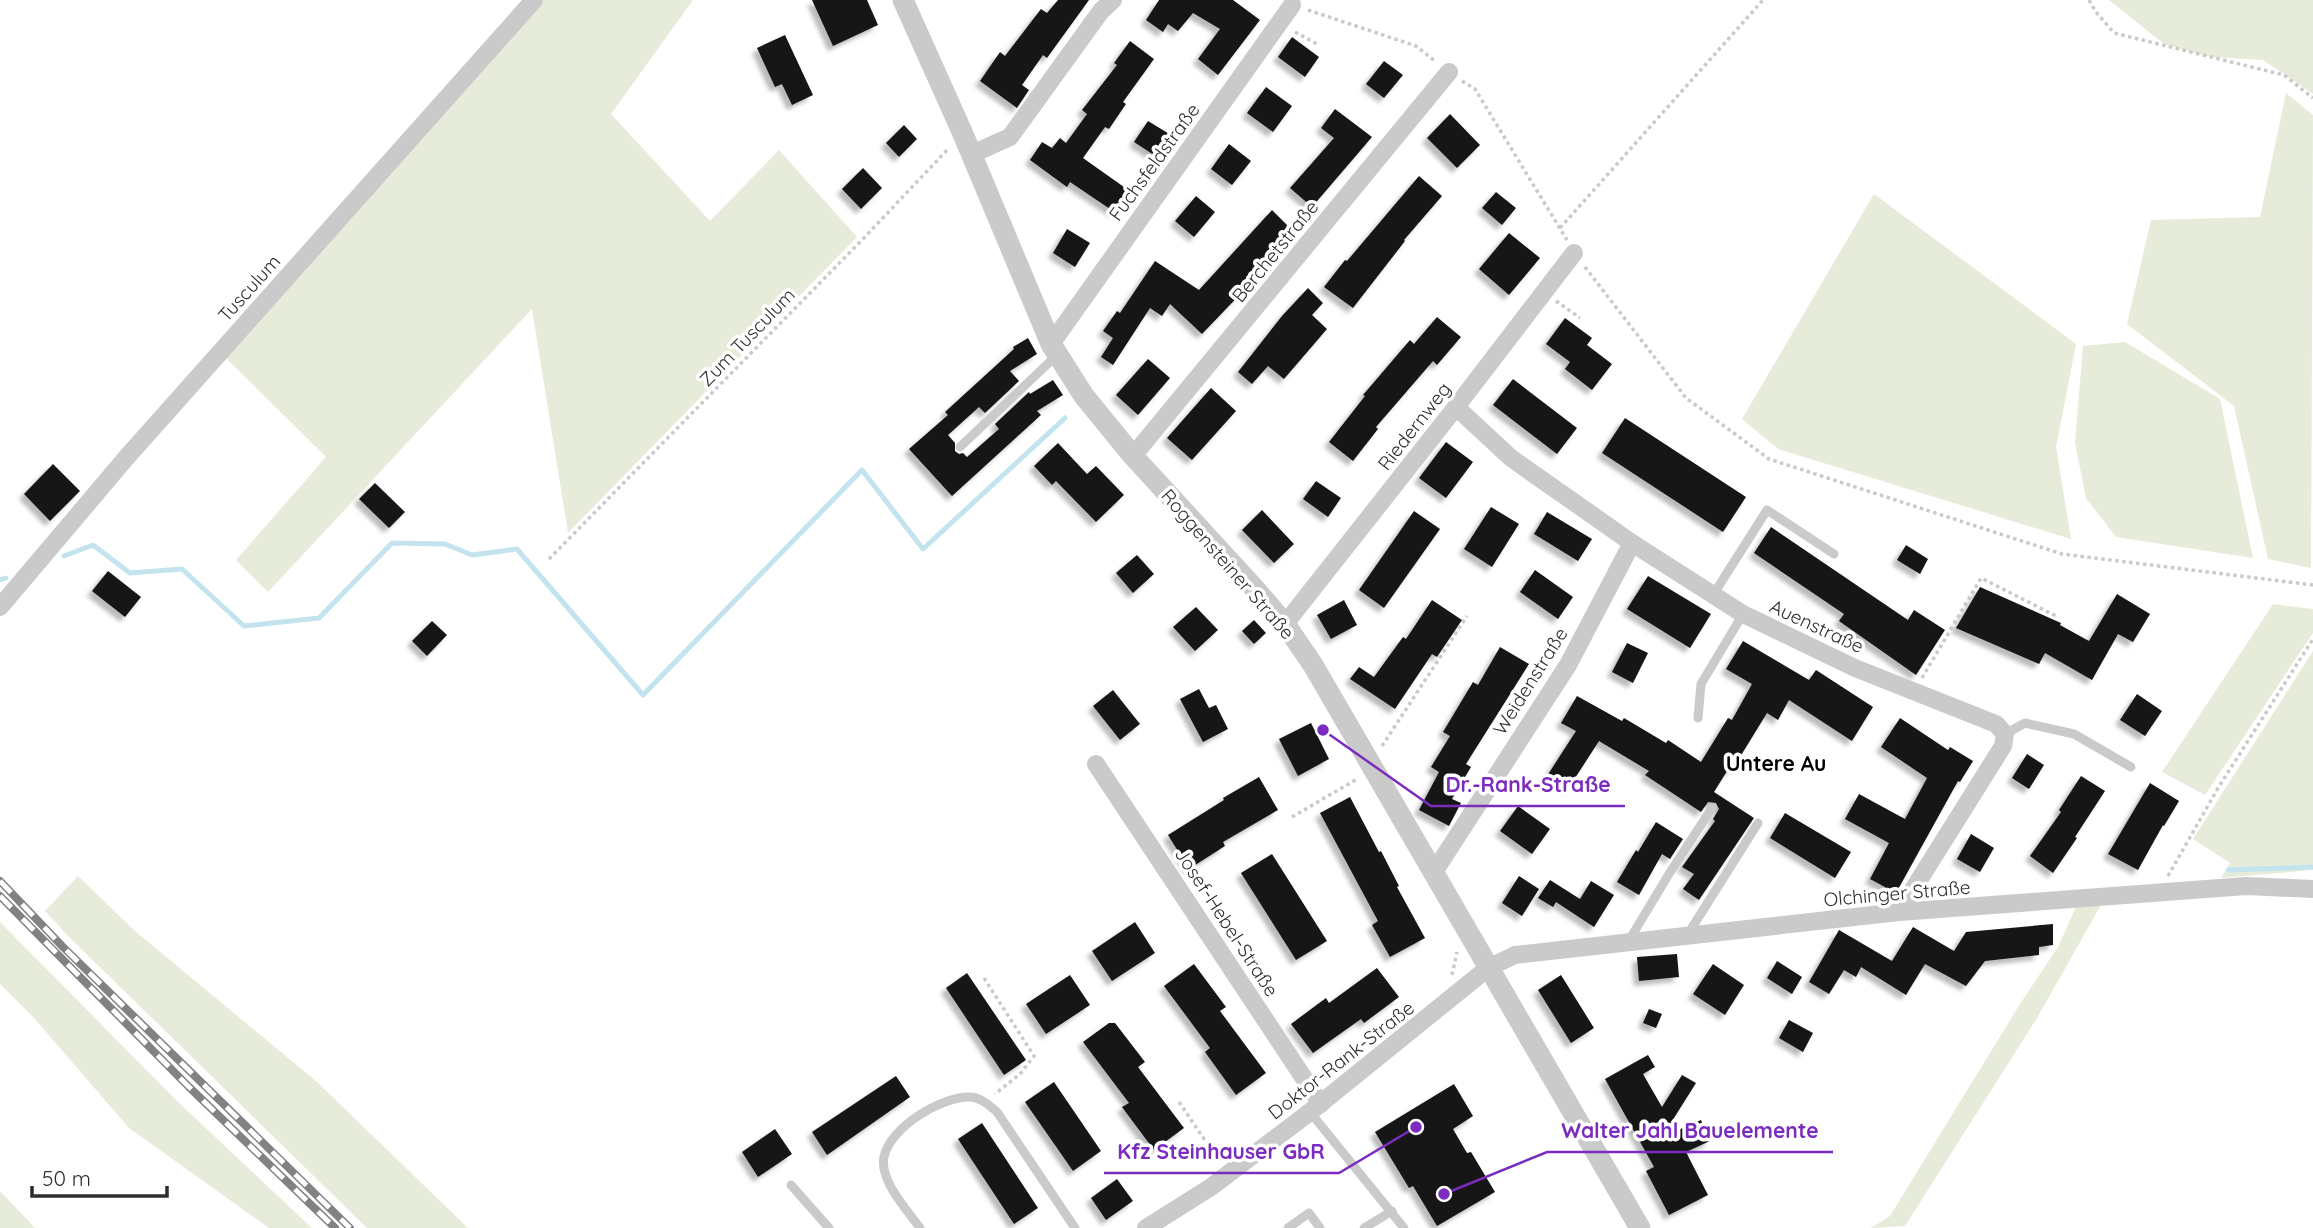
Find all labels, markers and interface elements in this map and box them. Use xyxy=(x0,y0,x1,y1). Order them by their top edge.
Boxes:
street label: Fuchsfeldstraße xyxy=(1103,98,1205,226)
street label: Berchetstraße xyxy=(1227,195,1323,307)
street label: Tusculum xyxy=(213,250,285,326)
street label: Zum Tusculum xyxy=(694,283,800,391)
street label: Riedernweg xyxy=(1372,377,1456,475)
street label: Roggensteiner Straße xyxy=(1156,484,1300,644)
street label: Auenstraße xyxy=(1766,594,1868,658)
street label: Weidenstraße xyxy=(1487,623,1573,739)
district label: Untere Au xyxy=(1726,750,1826,776)
callout: Dr.-Rank-Straße xyxy=(1431,764,1625,806)
text: Dr.-Rank-Straße xyxy=(1445,771,1611,797)
street label: Josef-Hebel-Straße xyxy=(1170,843,1284,1001)
street label: Olchinger Straße xyxy=(1823,875,1971,911)
street label: Doktor-Rank-Straße xyxy=(1263,995,1419,1125)
callout: Walter Jahl Bauelemente xyxy=(1547,1110,1833,1152)
text: Walter Jahl Bauelemente xyxy=(1561,1117,1819,1143)
callout: Kfz Steinhauser GbR xyxy=(1104,1131,1339,1173)
text: Kfz Steinhauser GbR xyxy=(1117,1138,1325,1164)
scale bar xyxy=(32,1154,166,1198)
text: 50 m xyxy=(42,1165,91,1191)

